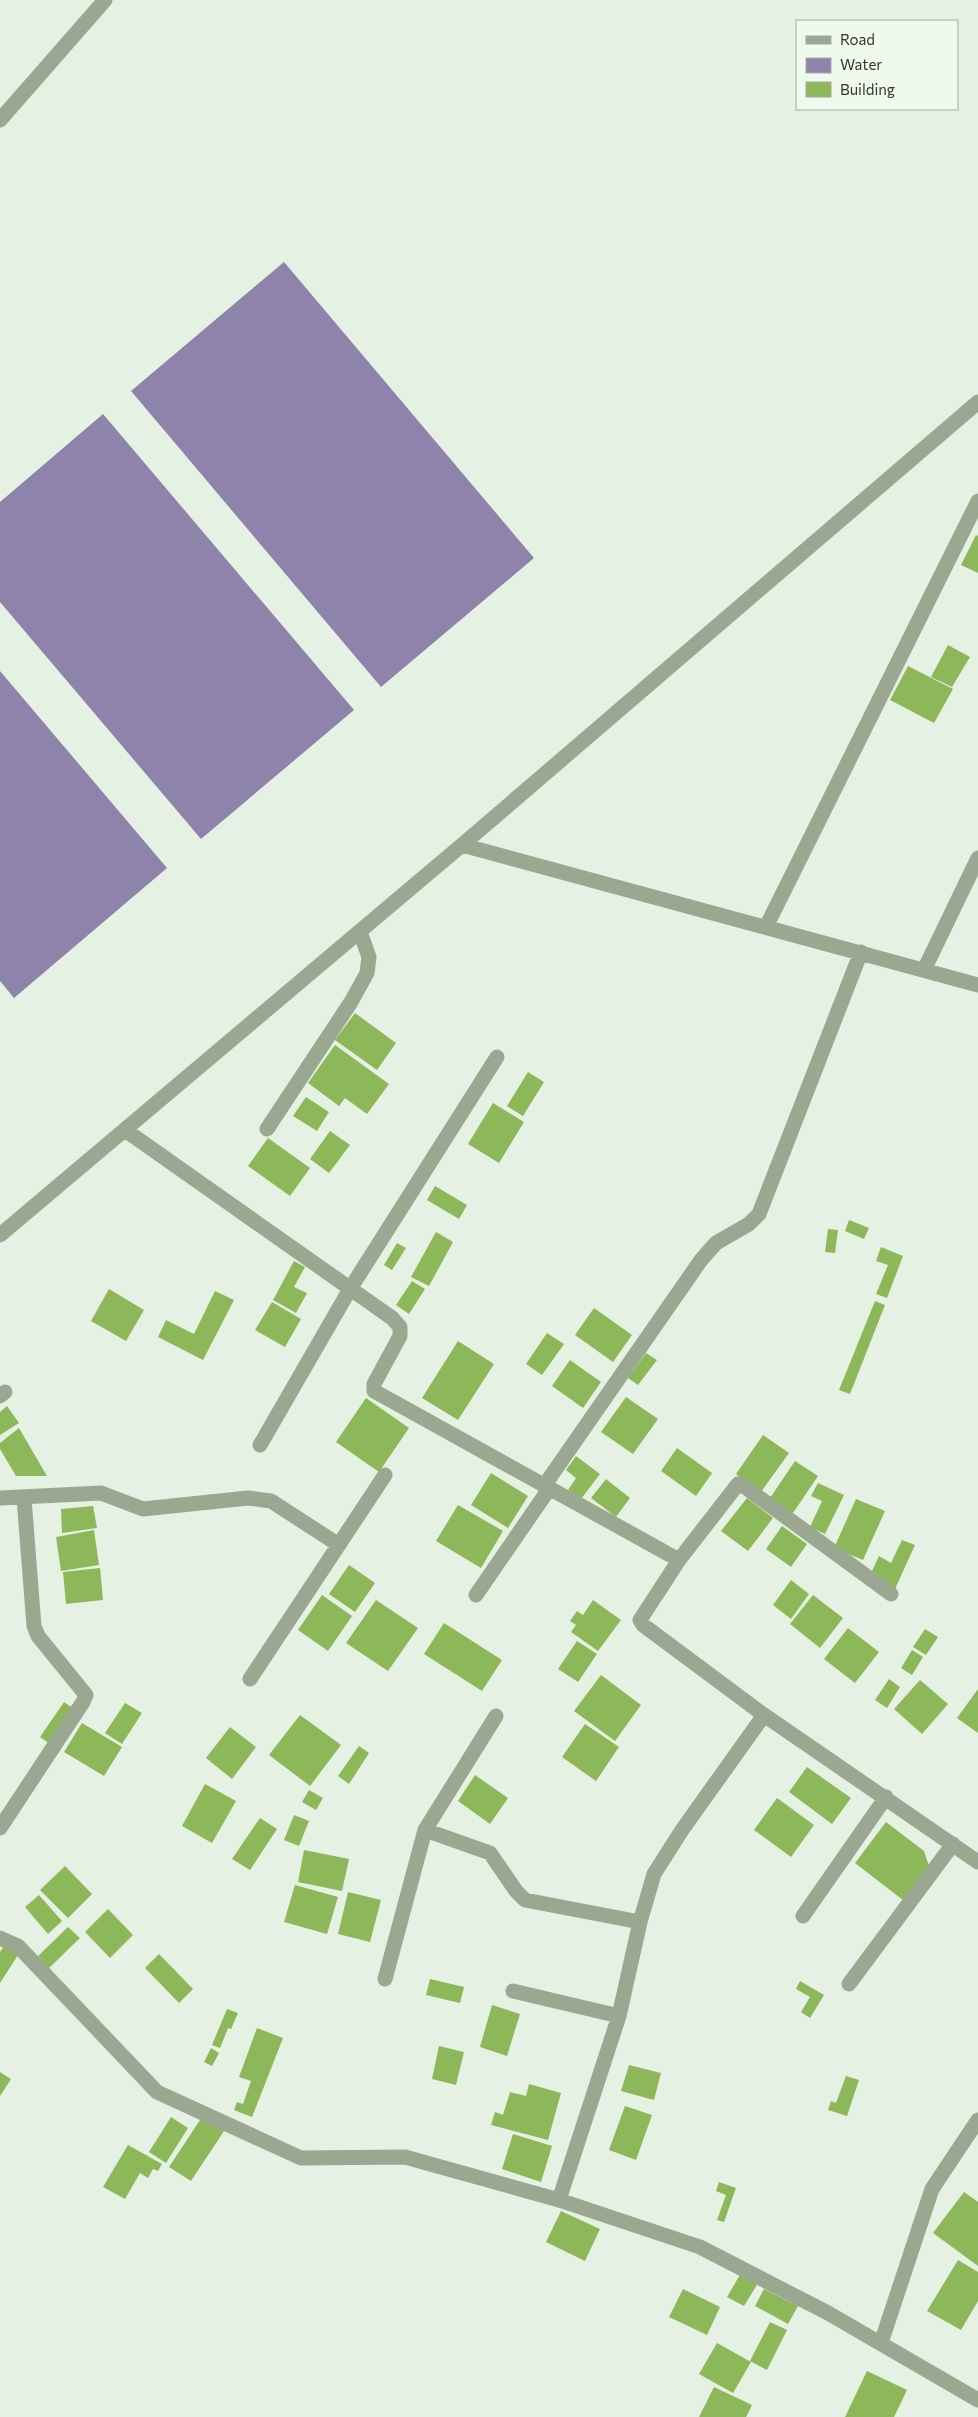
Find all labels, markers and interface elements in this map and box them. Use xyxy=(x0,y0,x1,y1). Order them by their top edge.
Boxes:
legend xyxy=(796,20,958,110)
text: Road xyxy=(840,30,875,48)
text: Water xyxy=(840,55,882,73)
text: Building xyxy=(840,80,895,98)

